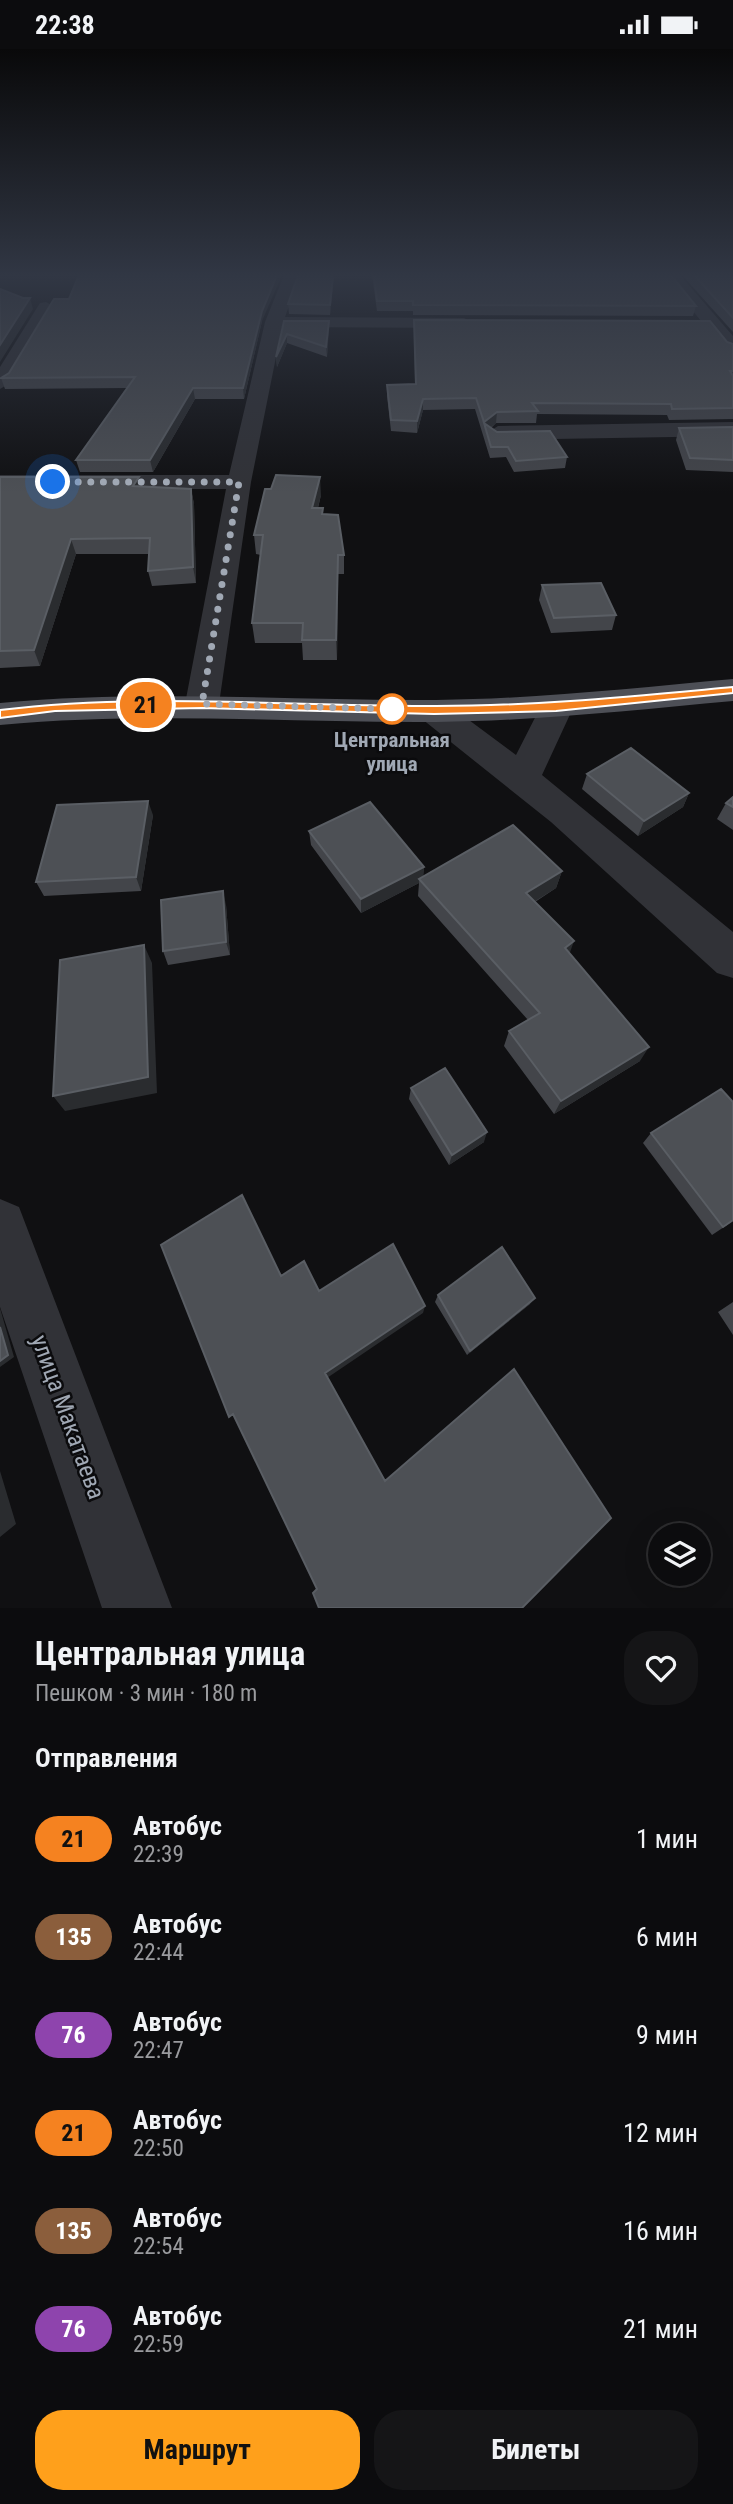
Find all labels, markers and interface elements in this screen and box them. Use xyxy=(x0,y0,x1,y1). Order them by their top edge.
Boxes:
text: 22:38 xyxy=(35,10,95,40)
your location xyxy=(35,464,70,499)
line badge: 21 xyxy=(114,682,178,728)
text: 21 xyxy=(134,691,158,719)
marker: Центральная улица xyxy=(377,694,407,724)
place label: Центральная улица xyxy=(334,728,450,776)
street label: улица Макатаева xyxy=(25,1331,111,1503)
map controls xyxy=(648,1523,711,1586)
button: layers xyxy=(648,1523,711,1586)
button: heart xyxy=(624,1631,698,1705)
text: Центральная улица xyxy=(35,1634,305,1673)
text: Пешком · 3 мин · 180 m xyxy=(35,1680,257,1707)
text: Отправления xyxy=(35,1743,178,1773)
text: Автобус xyxy=(133,1811,222,1841)
text: 1 мин xyxy=(636,1824,698,1854)
text: 21 xyxy=(61,1825,86,1853)
text: 22:39 xyxy=(133,1841,184,1868)
text: Автобус xyxy=(133,1909,222,1939)
text: 6 мин xyxy=(636,1922,698,1952)
text: 135 xyxy=(55,1923,92,1951)
text: 22:44 xyxy=(133,1939,184,1966)
text: Автобус xyxy=(133,2007,222,2037)
text: 9 мин xyxy=(636,2020,698,2050)
text: 76 xyxy=(61,2021,86,2049)
text: 22:47 xyxy=(133,2037,184,2064)
text: Автобус xyxy=(133,2105,222,2135)
text: 12 мин xyxy=(623,2118,698,2148)
text: 21 xyxy=(61,2119,86,2147)
text: 22:50 xyxy=(133,2135,184,2162)
text: Автобус xyxy=(133,2203,222,2233)
text: 16 мин xyxy=(623,2216,698,2246)
text: 135 xyxy=(55,2217,92,2245)
text: 22:54 xyxy=(133,2233,184,2260)
text: Автобус xyxy=(133,2301,222,2331)
text: 21 мин xyxy=(623,2314,698,2344)
text: 76 xyxy=(61,2315,86,2343)
text: 22:59 xyxy=(133,2331,184,2358)
button: Маршрут xyxy=(35,2410,360,2490)
button: Билеты xyxy=(374,2410,698,2490)

